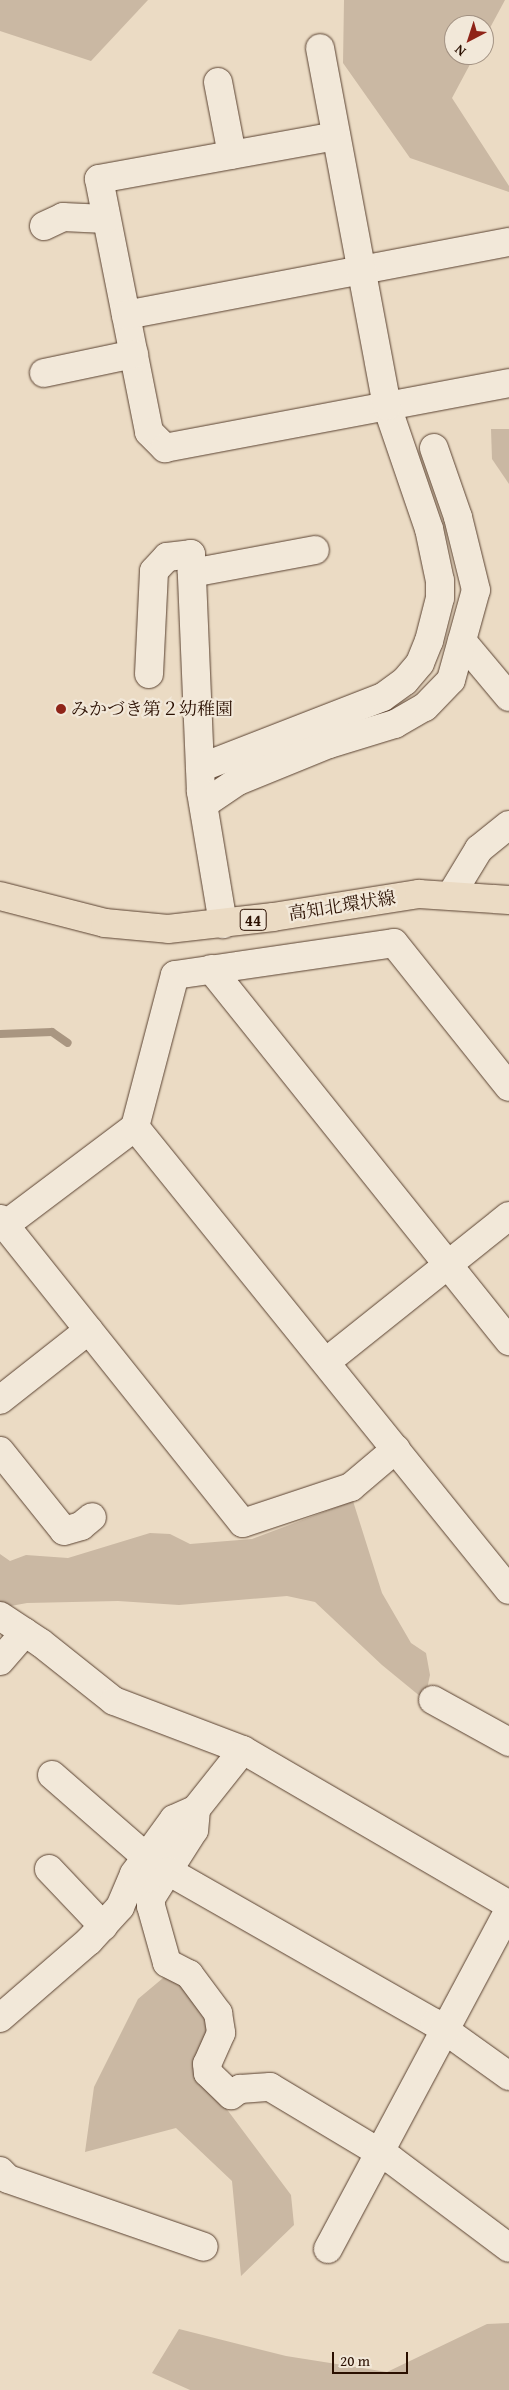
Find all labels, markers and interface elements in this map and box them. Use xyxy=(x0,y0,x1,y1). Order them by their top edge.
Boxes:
north arrow xyxy=(444,15,494,65)
text: N xyxy=(450,40,470,61)
place label: みかづき第２幼稚園 xyxy=(71,698,233,720)
marker: みかづき第２幼稚園 xyxy=(55,703,67,715)
street label: 高知北環状線 xyxy=(287,887,397,925)
road number: 44 xyxy=(239,906,267,934)
scale bar xyxy=(334,2342,410,2374)
text: 20 m xyxy=(340,2350,370,2371)

